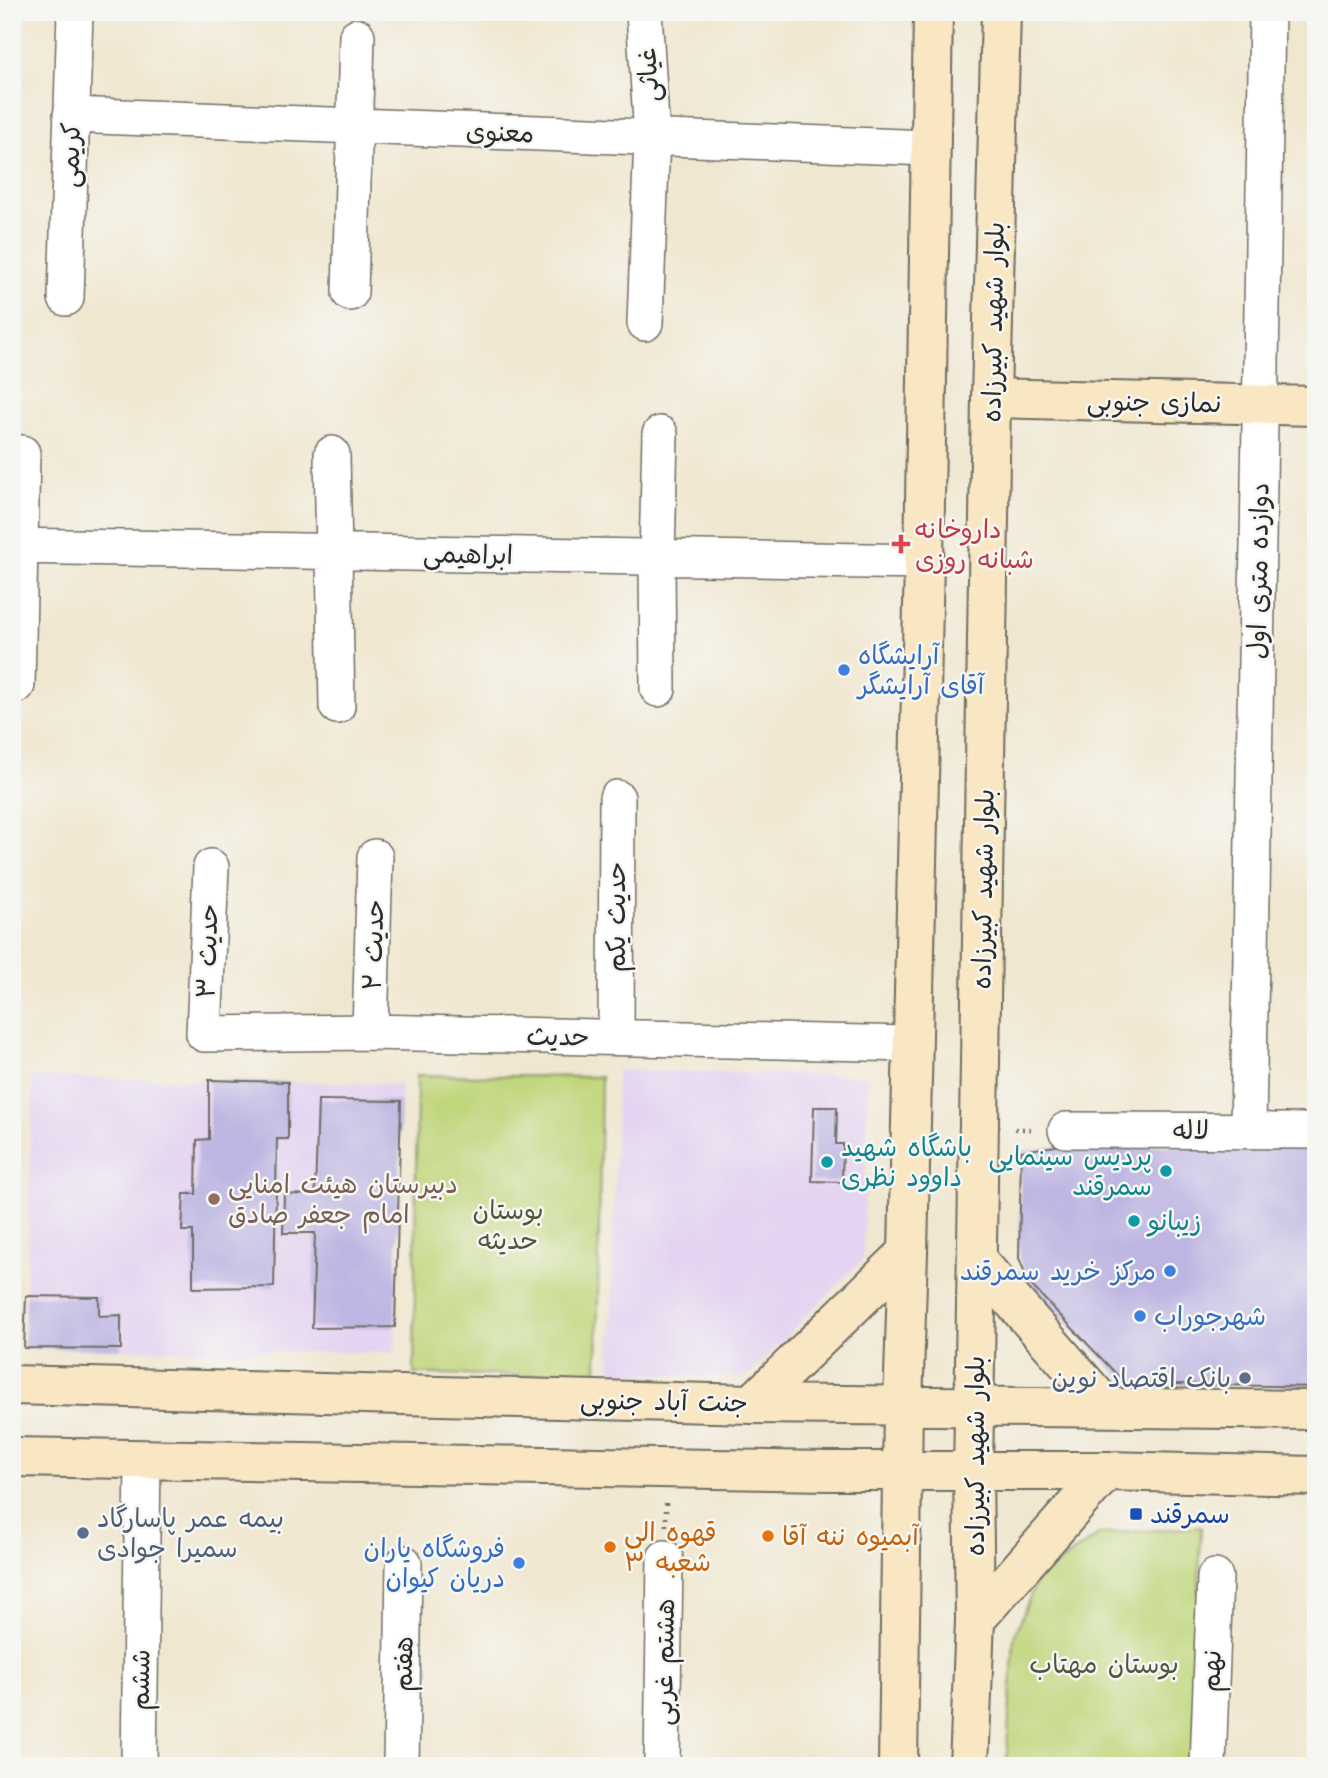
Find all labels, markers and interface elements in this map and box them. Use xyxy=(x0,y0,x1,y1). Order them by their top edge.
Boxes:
street label: غیاثی xyxy=(629,46,669,103)
street label: معنوی xyxy=(465,114,535,152)
street label: کریمی xyxy=(52,122,90,188)
street label: بلوار شهید کبیرزاده xyxy=(974,221,1014,423)
street label: نمازی جنوبی xyxy=(1086,384,1222,422)
street label: دوازده متری اول xyxy=(1239,482,1279,660)
place label: داروخانه شبانه روزی xyxy=(915,512,1034,578)
street label: ابراهیمی xyxy=(423,536,513,574)
marker: داروخانه شبانه روزی xyxy=(893,536,909,552)
place label: آرایشگاه آقای آرایشگر xyxy=(856,638,986,704)
marker: آرایشگاه آقای آرایشگر xyxy=(836,662,852,678)
street label: بلوار شهید کبیرزاده xyxy=(964,788,1004,990)
street label: حدیث یکم xyxy=(599,862,636,972)
street label: حدیث ۲ xyxy=(354,899,394,991)
street label: حدیث ۳ xyxy=(188,903,228,999)
street label: حدیث xyxy=(526,1018,590,1056)
street label: لاله xyxy=(1173,1113,1209,1149)
place label: باشگاه شهید داوود نظری xyxy=(841,1130,972,1196)
place label: پردیس سینمایی سمرقند xyxy=(988,1139,1152,1205)
marker: باشگاه شهید داوود نظری xyxy=(819,1154,835,1170)
marker: پردیس سینمایی سمرقند xyxy=(1158,1163,1174,1179)
place label: دبیرستان هیئت امنایی امام جعفر صادق xyxy=(228,1167,458,1234)
marker: دبیرستان هیئت امنایی امام جعفر صادق xyxy=(206,1191,222,1207)
park label: بوستان حدیثه xyxy=(472,1193,544,1259)
place label: زیبانو xyxy=(1146,1204,1201,1240)
marker: زیبانو xyxy=(1126,1213,1142,1229)
place label: مرکز خرید سمرقند xyxy=(960,1254,1156,1290)
marker: مرکز خرید سمرقند xyxy=(1162,1263,1178,1279)
place label: شهرجوراب xyxy=(1154,1299,1266,1335)
marker: شهرجوراب xyxy=(1132,1308,1148,1324)
street label: بلوار شهید کبیرزاده xyxy=(958,1356,994,1556)
place label: بانک اقتصاد نوین xyxy=(1051,1361,1231,1397)
marker: بانک اقتصاد نوین xyxy=(1237,1370,1253,1386)
street label: جنت آباد جنوبی xyxy=(580,1383,748,1421)
place label: سمرقند xyxy=(1150,1497,1230,1533)
place label: بیمه عمر پاسارگاد سمیرا جوادی xyxy=(97,1501,284,1567)
marker: سمرقند xyxy=(1128,1506,1144,1522)
place label: قهوه الی شعبه ۳ xyxy=(624,1515,717,1581)
place label: آبمیوه ننه آقا xyxy=(782,1519,920,1555)
marker: بیمه عمر پاسارگاد سمیرا جوادی xyxy=(75,1525,91,1541)
marker: آبمیوه ننه آقا xyxy=(760,1528,776,1544)
place label: فروشگاه یاران دریان کیوان xyxy=(364,1531,505,1597)
marker: قهوه الی شعبه ۳ xyxy=(602,1539,618,1555)
marker: فروشگاه یاران دریان کیوان xyxy=(511,1555,527,1571)
street label: هشتم غربی xyxy=(646,1598,685,1726)
street label: هفتم xyxy=(386,1636,423,1692)
park label: بوستان مهتاب xyxy=(1029,1647,1179,1683)
street label: ششم xyxy=(122,1649,161,1711)
street label: نهم xyxy=(1193,1649,1232,1693)

